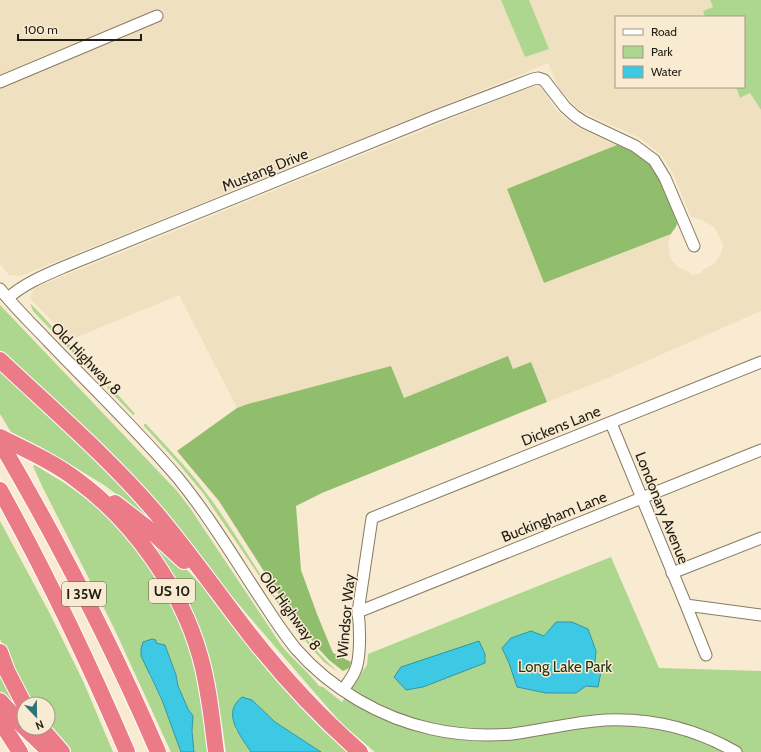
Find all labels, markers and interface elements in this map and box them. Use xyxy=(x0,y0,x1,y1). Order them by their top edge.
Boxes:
scale bar xyxy=(18,16,141,42)
legend xyxy=(615,16,745,88)
text: 100 m xyxy=(24,22,58,37)
text: Road xyxy=(651,24,677,39)
text: Park xyxy=(651,44,673,59)
text: Water xyxy=(651,64,682,79)
street label: Mustang Drive xyxy=(219,144,311,195)
street label: Old Highway 8 xyxy=(47,319,125,399)
street label: Dickens Lane xyxy=(519,402,603,450)
street label: Londonary Avenue xyxy=(631,449,693,567)
street label: Buckingham Lane xyxy=(499,488,610,546)
street label: Old Highway 8 xyxy=(255,568,325,654)
street label: Windsor Way xyxy=(333,573,359,659)
road number: US 10 xyxy=(149,579,195,603)
road number: I 35W xyxy=(62,582,106,606)
park label: Long Lake Park xyxy=(518,658,612,676)
north arrow xyxy=(16,696,56,736)
text: N xyxy=(34,717,46,733)

